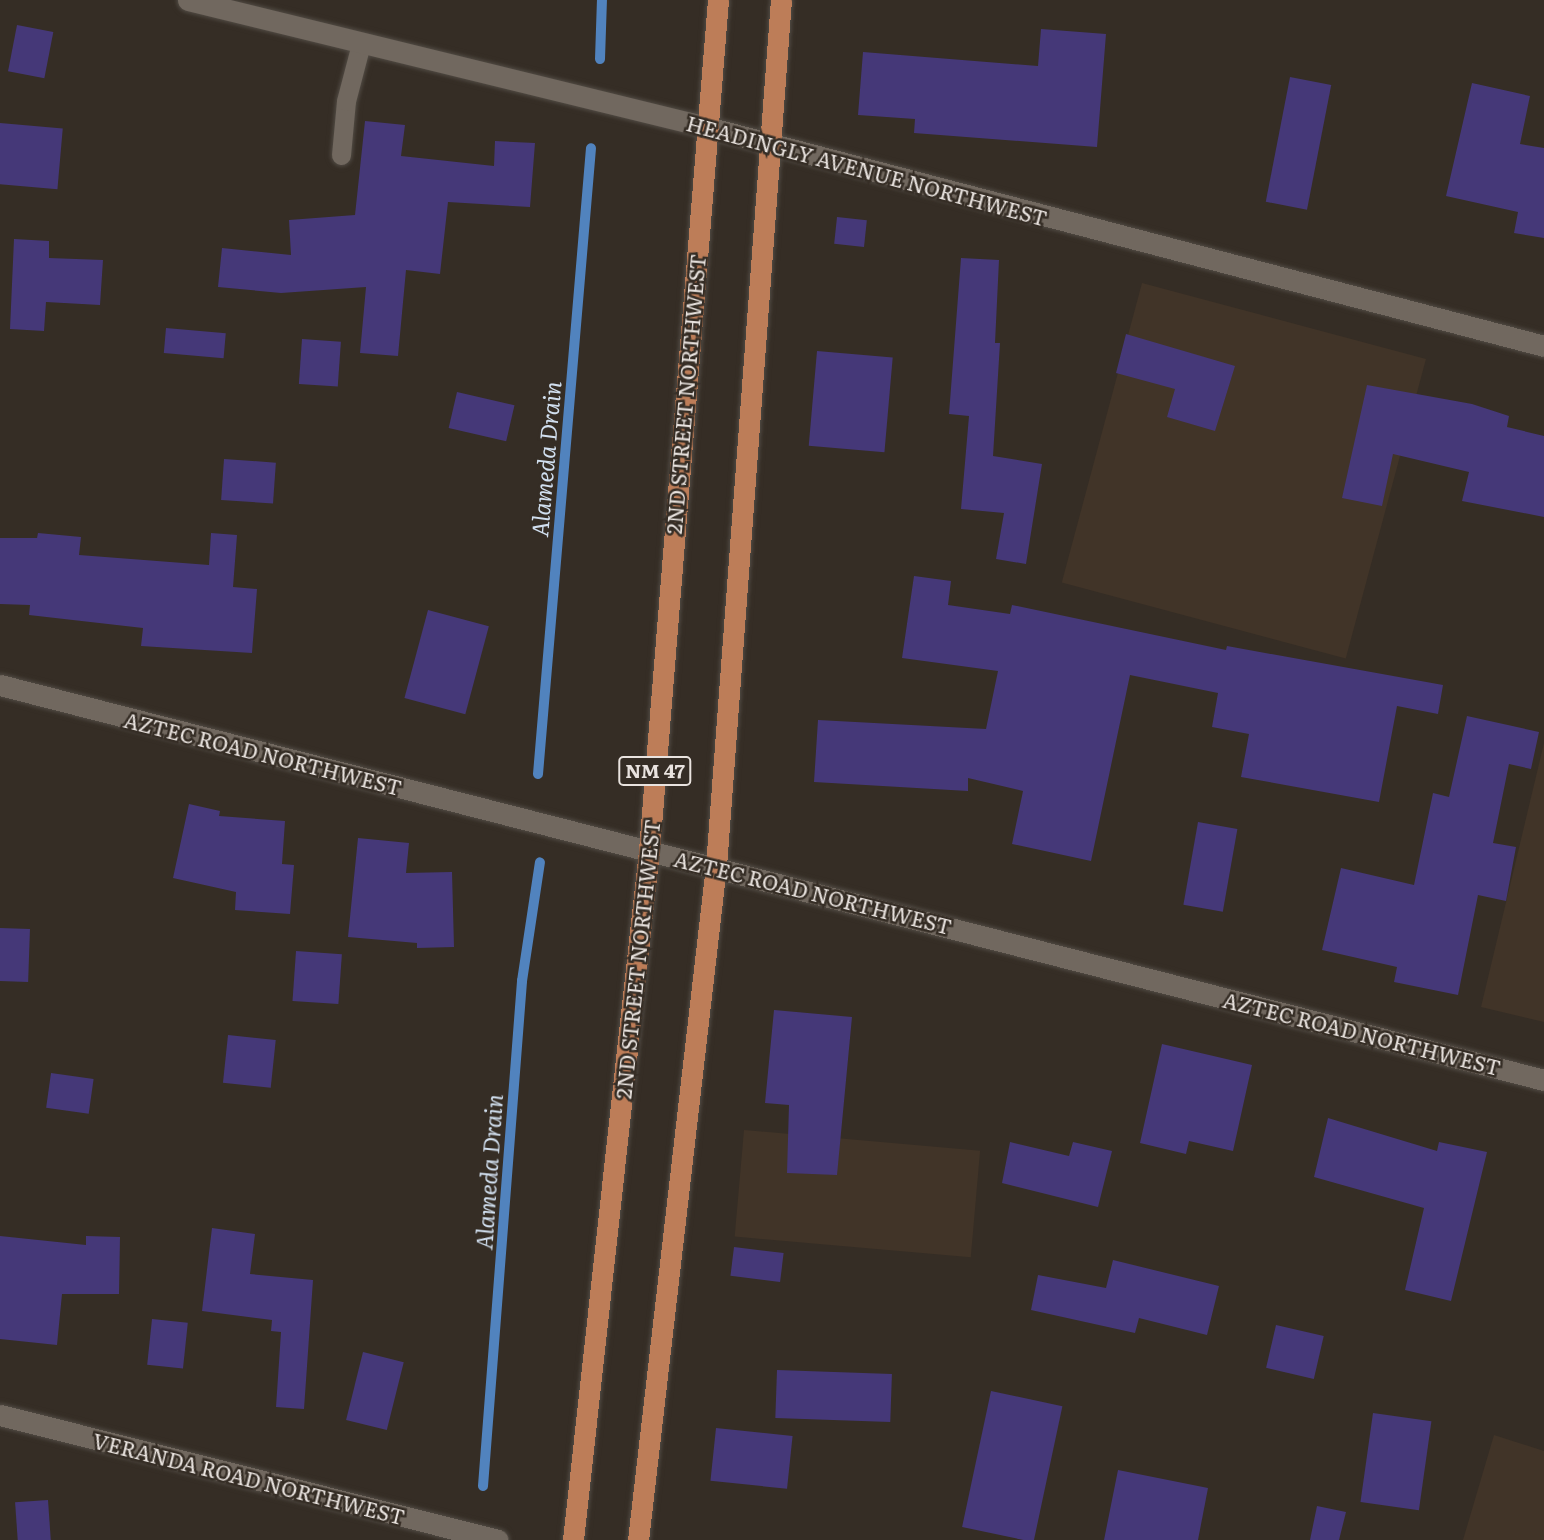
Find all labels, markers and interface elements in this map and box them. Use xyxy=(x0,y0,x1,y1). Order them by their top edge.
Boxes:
street label: HEADINGLY AVENUE NORTHWEST xyxy=(684,110,1050,230)
street label: 2ND STREET NORTHWEST xyxy=(660,253,710,535)
water label: Alameda Drain xyxy=(524,380,566,538)
street label: AZTEC ROAD NORTHWEST xyxy=(121,706,405,800)
road number: NM 47 xyxy=(618,756,692,786)
street label: 2ND STREET NORTHWEST xyxy=(610,818,664,1100)
street label: AZTEC ROAD NORTHWEST xyxy=(671,845,955,939)
street label: AZTEC ROAD NORTHWEST xyxy=(1220,986,1504,1080)
water label: Alameda Drain xyxy=(469,1093,507,1251)
street label: VERANDA ROAD NORTHWEST xyxy=(90,1427,408,1529)

